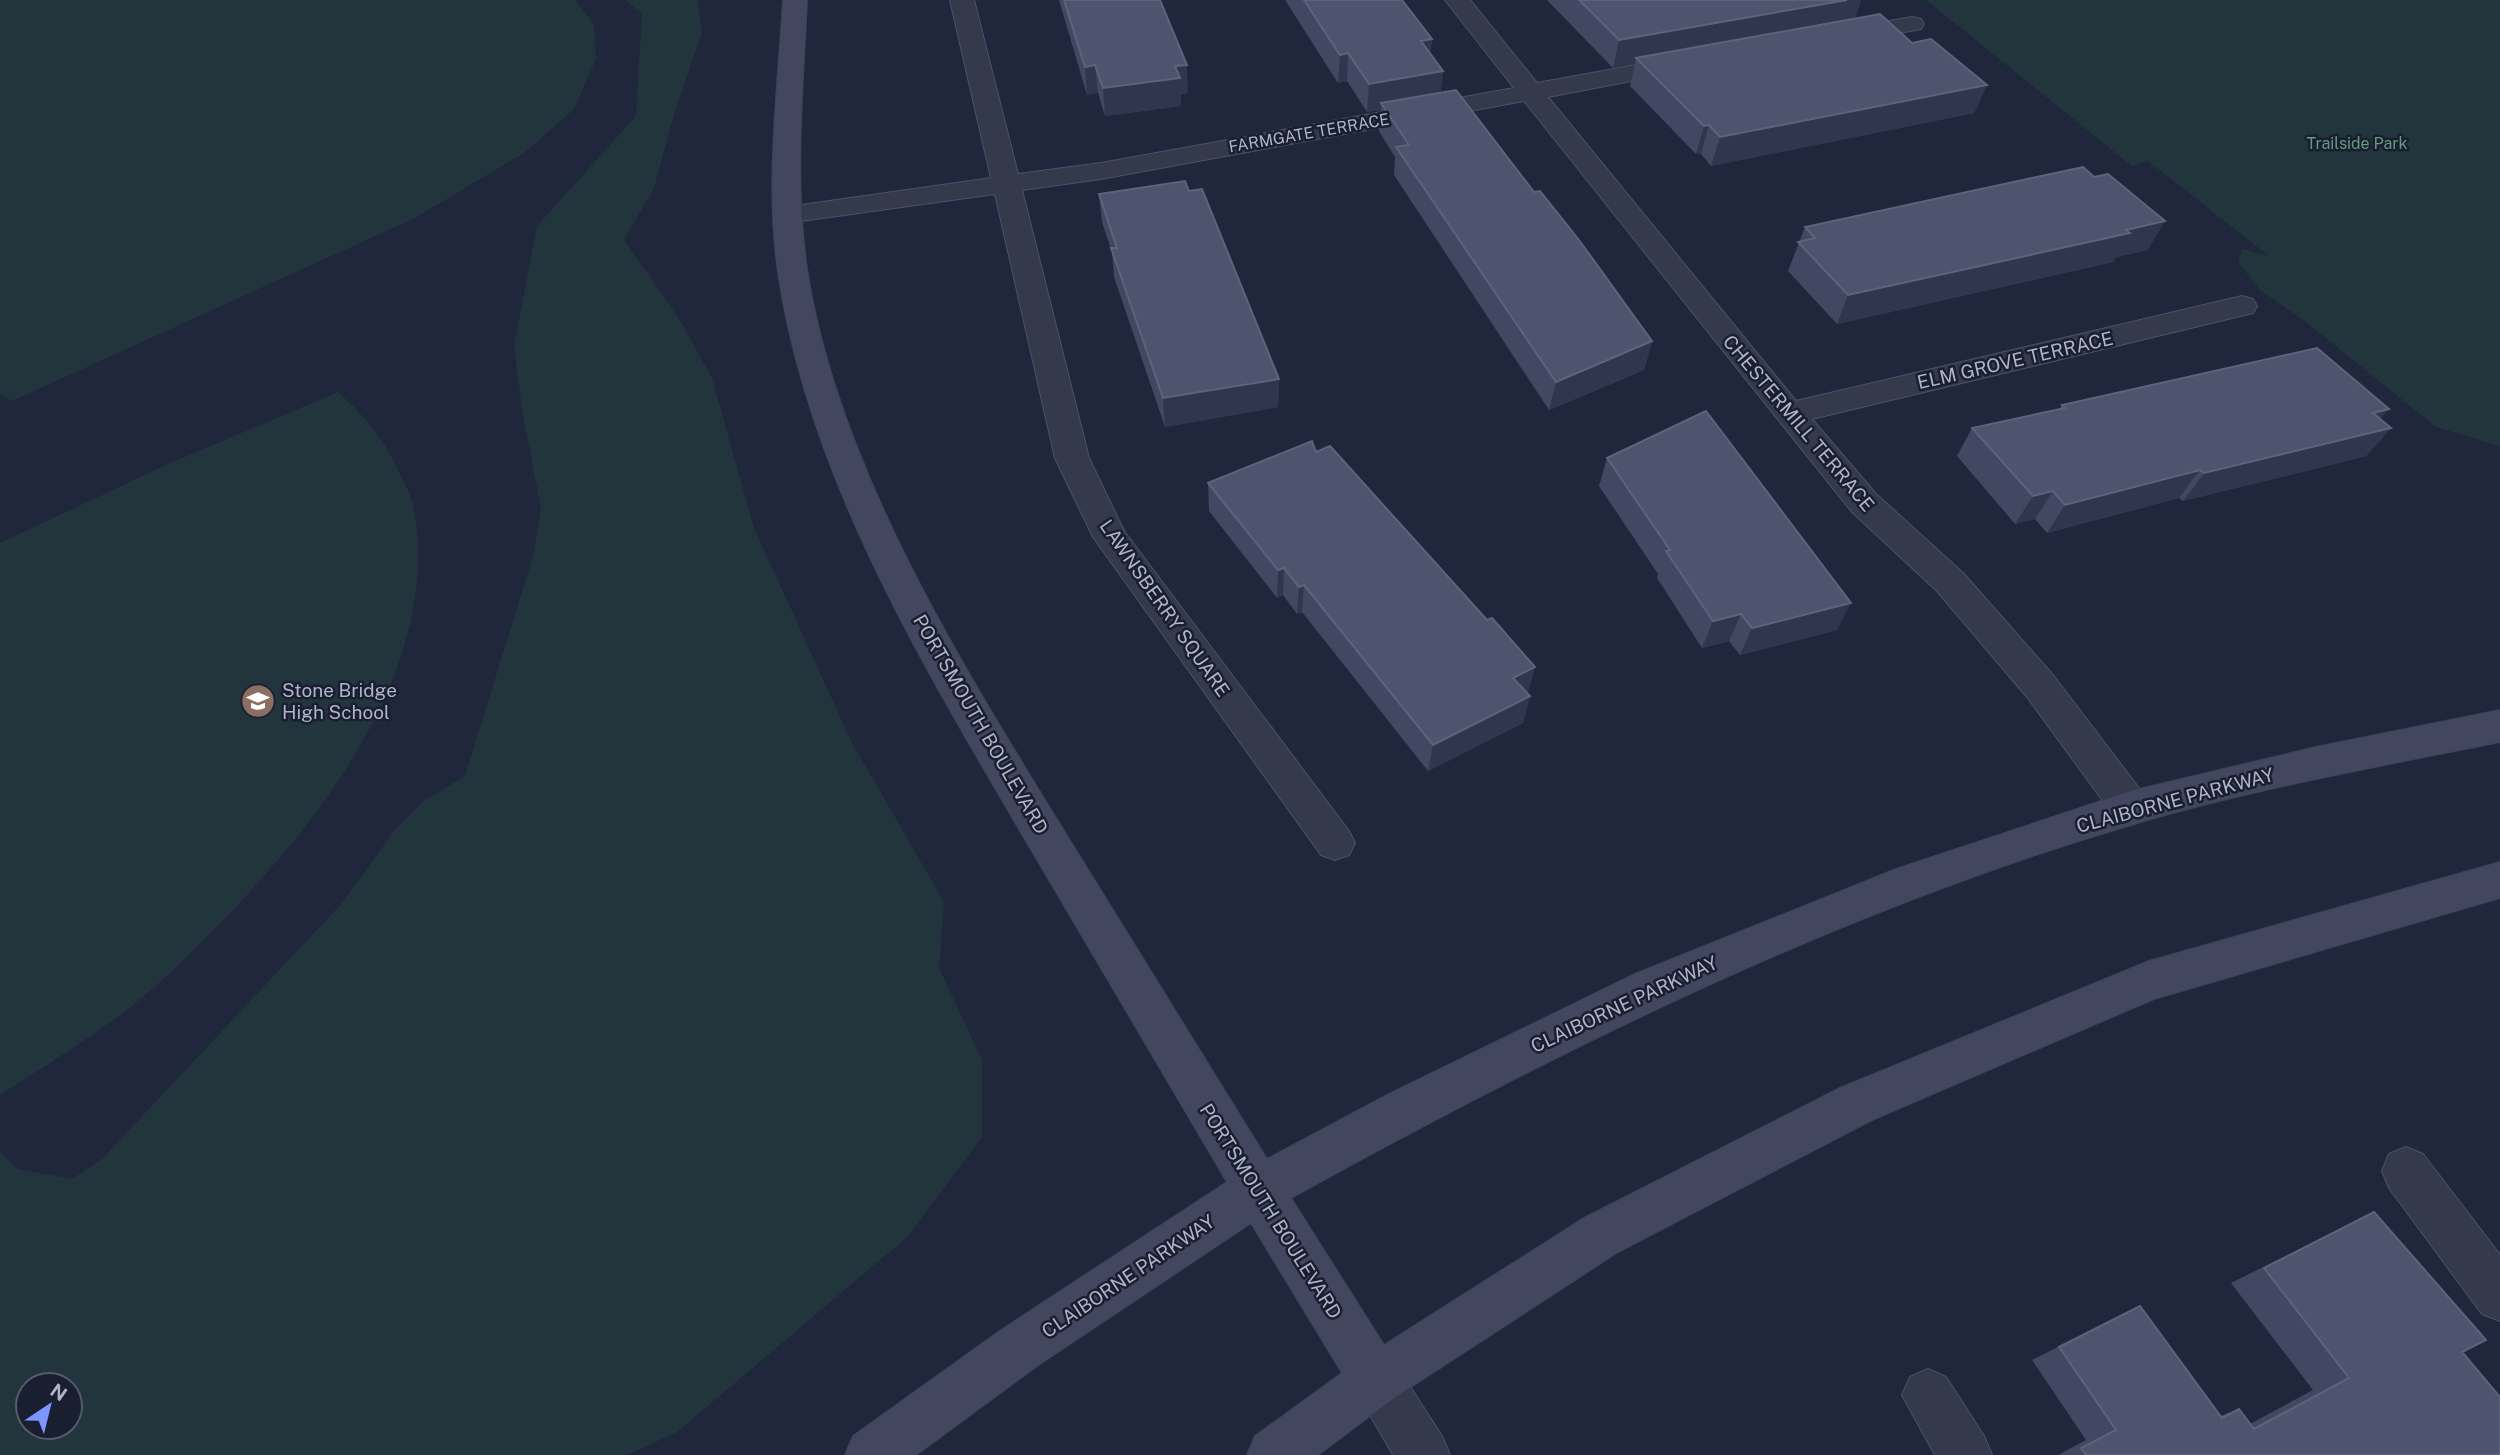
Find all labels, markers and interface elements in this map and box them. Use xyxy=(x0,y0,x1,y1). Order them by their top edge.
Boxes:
street label: FARMGATE TERRACE xyxy=(1227,110,1391,156)
park label: Trailside Park xyxy=(2306,134,2408,153)
street label: ELM GROVE TERRACE xyxy=(1915,327,2115,393)
street label: CHESTERMILL TERRACE xyxy=(1719,330,1879,516)
street label: LAWNSBERRY SQUARE xyxy=(1095,515,1235,701)
street label: PORTSMOUTH BOULEVARD xyxy=(909,610,1053,838)
place label: Stone Bridge High School xyxy=(282,679,397,723)
school or university icon: Stone Bridge High School xyxy=(239,682,277,720)
street label: CLAIBORNE PARKWAY xyxy=(2074,763,2277,837)
street label: CLAIBORNE PARKWAY xyxy=(1527,951,1721,1057)
street label: PORTSMOUTH BOULEVARD xyxy=(1196,1099,1346,1323)
street label: CLAIBORNE PARKWAY xyxy=(1038,1210,1219,1342)
north arrow xyxy=(14,1371,84,1441)
text: N xyxy=(46,1379,71,1405)

